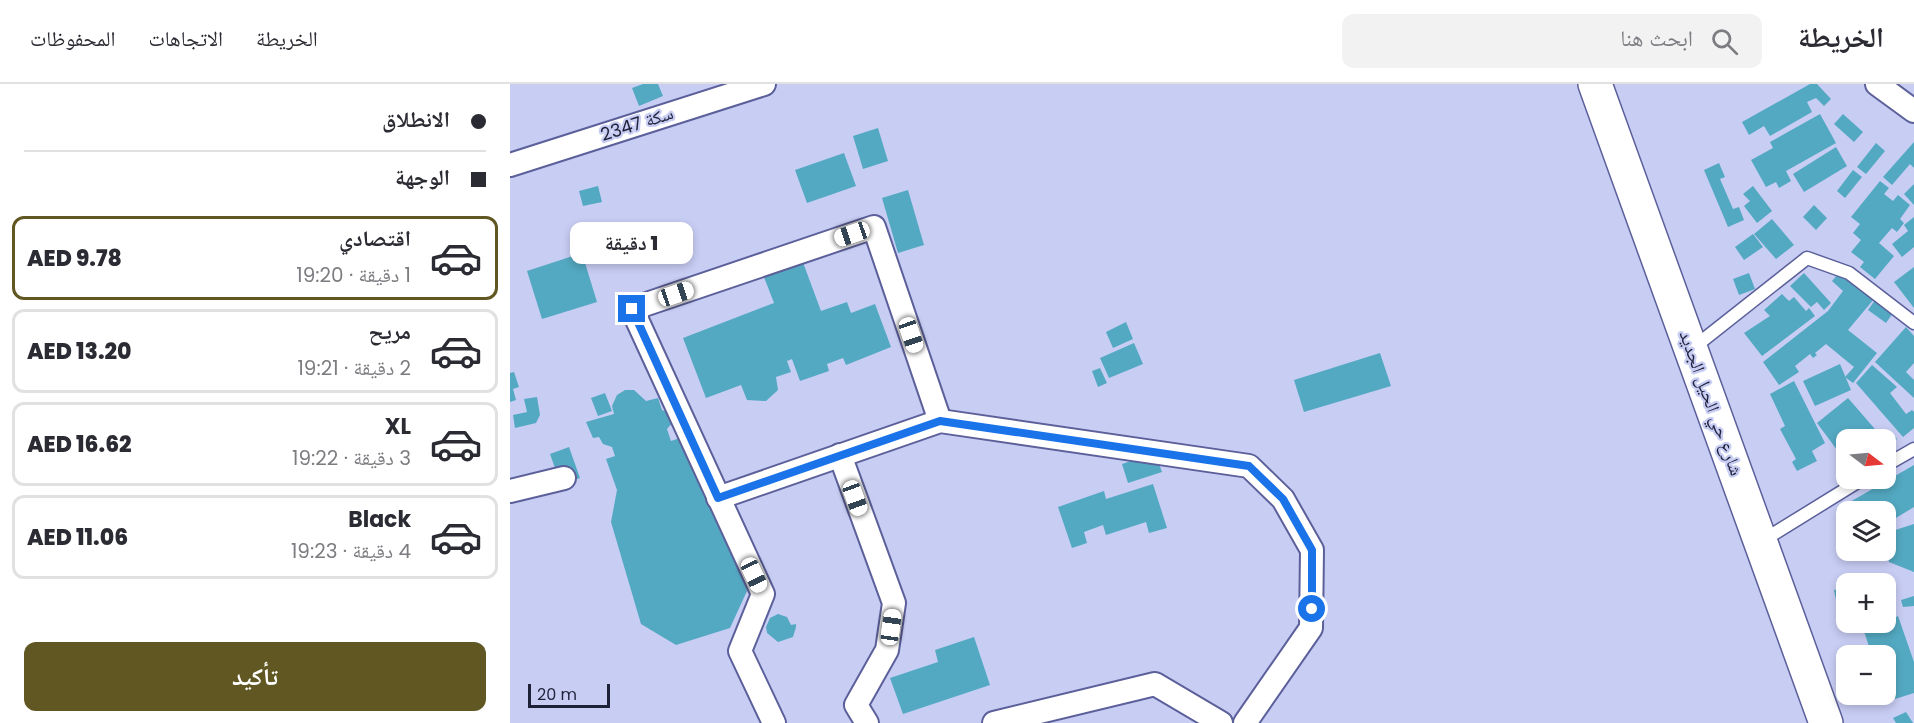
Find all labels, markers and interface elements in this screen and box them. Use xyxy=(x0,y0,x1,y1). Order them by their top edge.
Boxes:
search box xyxy=(1342,14,1762,68)
text: الخريطة xyxy=(1798,18,1884,57)
text: ابحث هنا xyxy=(1620,23,1693,54)
text: المحفوظات xyxy=(30,24,115,53)
text: الاتجاهات xyxy=(148,24,223,53)
text: الخريطة xyxy=(256,24,318,53)
icon: search xyxy=(1708,25,1741,58)
street label: سكة 2347 xyxy=(597,100,676,147)
text: الانطلاق xyxy=(382,104,450,135)
text: الوجهة xyxy=(395,162,450,193)
car xyxy=(832,220,872,248)
callout: 1 دقيقة xyxy=(570,222,694,264)
text: اقتصادي xyxy=(339,223,411,254)
text: 1 دقيقة xyxy=(605,229,658,257)
icon: car xyxy=(429,231,483,285)
text: AED 9.78 xyxy=(27,243,122,274)
text: 1 دقيقة · 19:20 xyxy=(296,261,411,289)
car xyxy=(656,280,696,308)
route end xyxy=(618,295,645,322)
car xyxy=(897,315,925,355)
text: مريح xyxy=(368,316,411,347)
icon: car xyxy=(429,324,483,378)
street label: شارع حي الحيل الجديد xyxy=(1671,327,1749,480)
text: AED 13.20 xyxy=(27,336,132,367)
text: 2 دقيقة · 19:21 xyxy=(297,354,411,382)
text: XL xyxy=(385,411,411,442)
icon: car xyxy=(429,417,483,471)
text: AED 16.62 xyxy=(27,429,132,460)
north arrow xyxy=(1836,429,1896,489)
map controls xyxy=(1836,429,1896,705)
text: 3 دقيقة · 19:22 xyxy=(292,444,411,472)
car xyxy=(840,478,870,518)
button: layers xyxy=(1836,501,1896,561)
text: Black xyxy=(348,504,411,535)
icon: car xyxy=(429,510,483,564)
text: AED 11.06 xyxy=(27,522,128,553)
text: 4 دقيقة · 19:23 xyxy=(291,537,411,565)
car xyxy=(738,555,770,595)
button: + xyxy=(1836,573,1896,633)
route start xyxy=(1298,595,1325,622)
car xyxy=(880,608,902,646)
button: تأكيد xyxy=(24,642,486,711)
button: − xyxy=(1836,645,1896,705)
scale bar xyxy=(528,681,610,708)
text: 20 m xyxy=(537,683,577,706)

